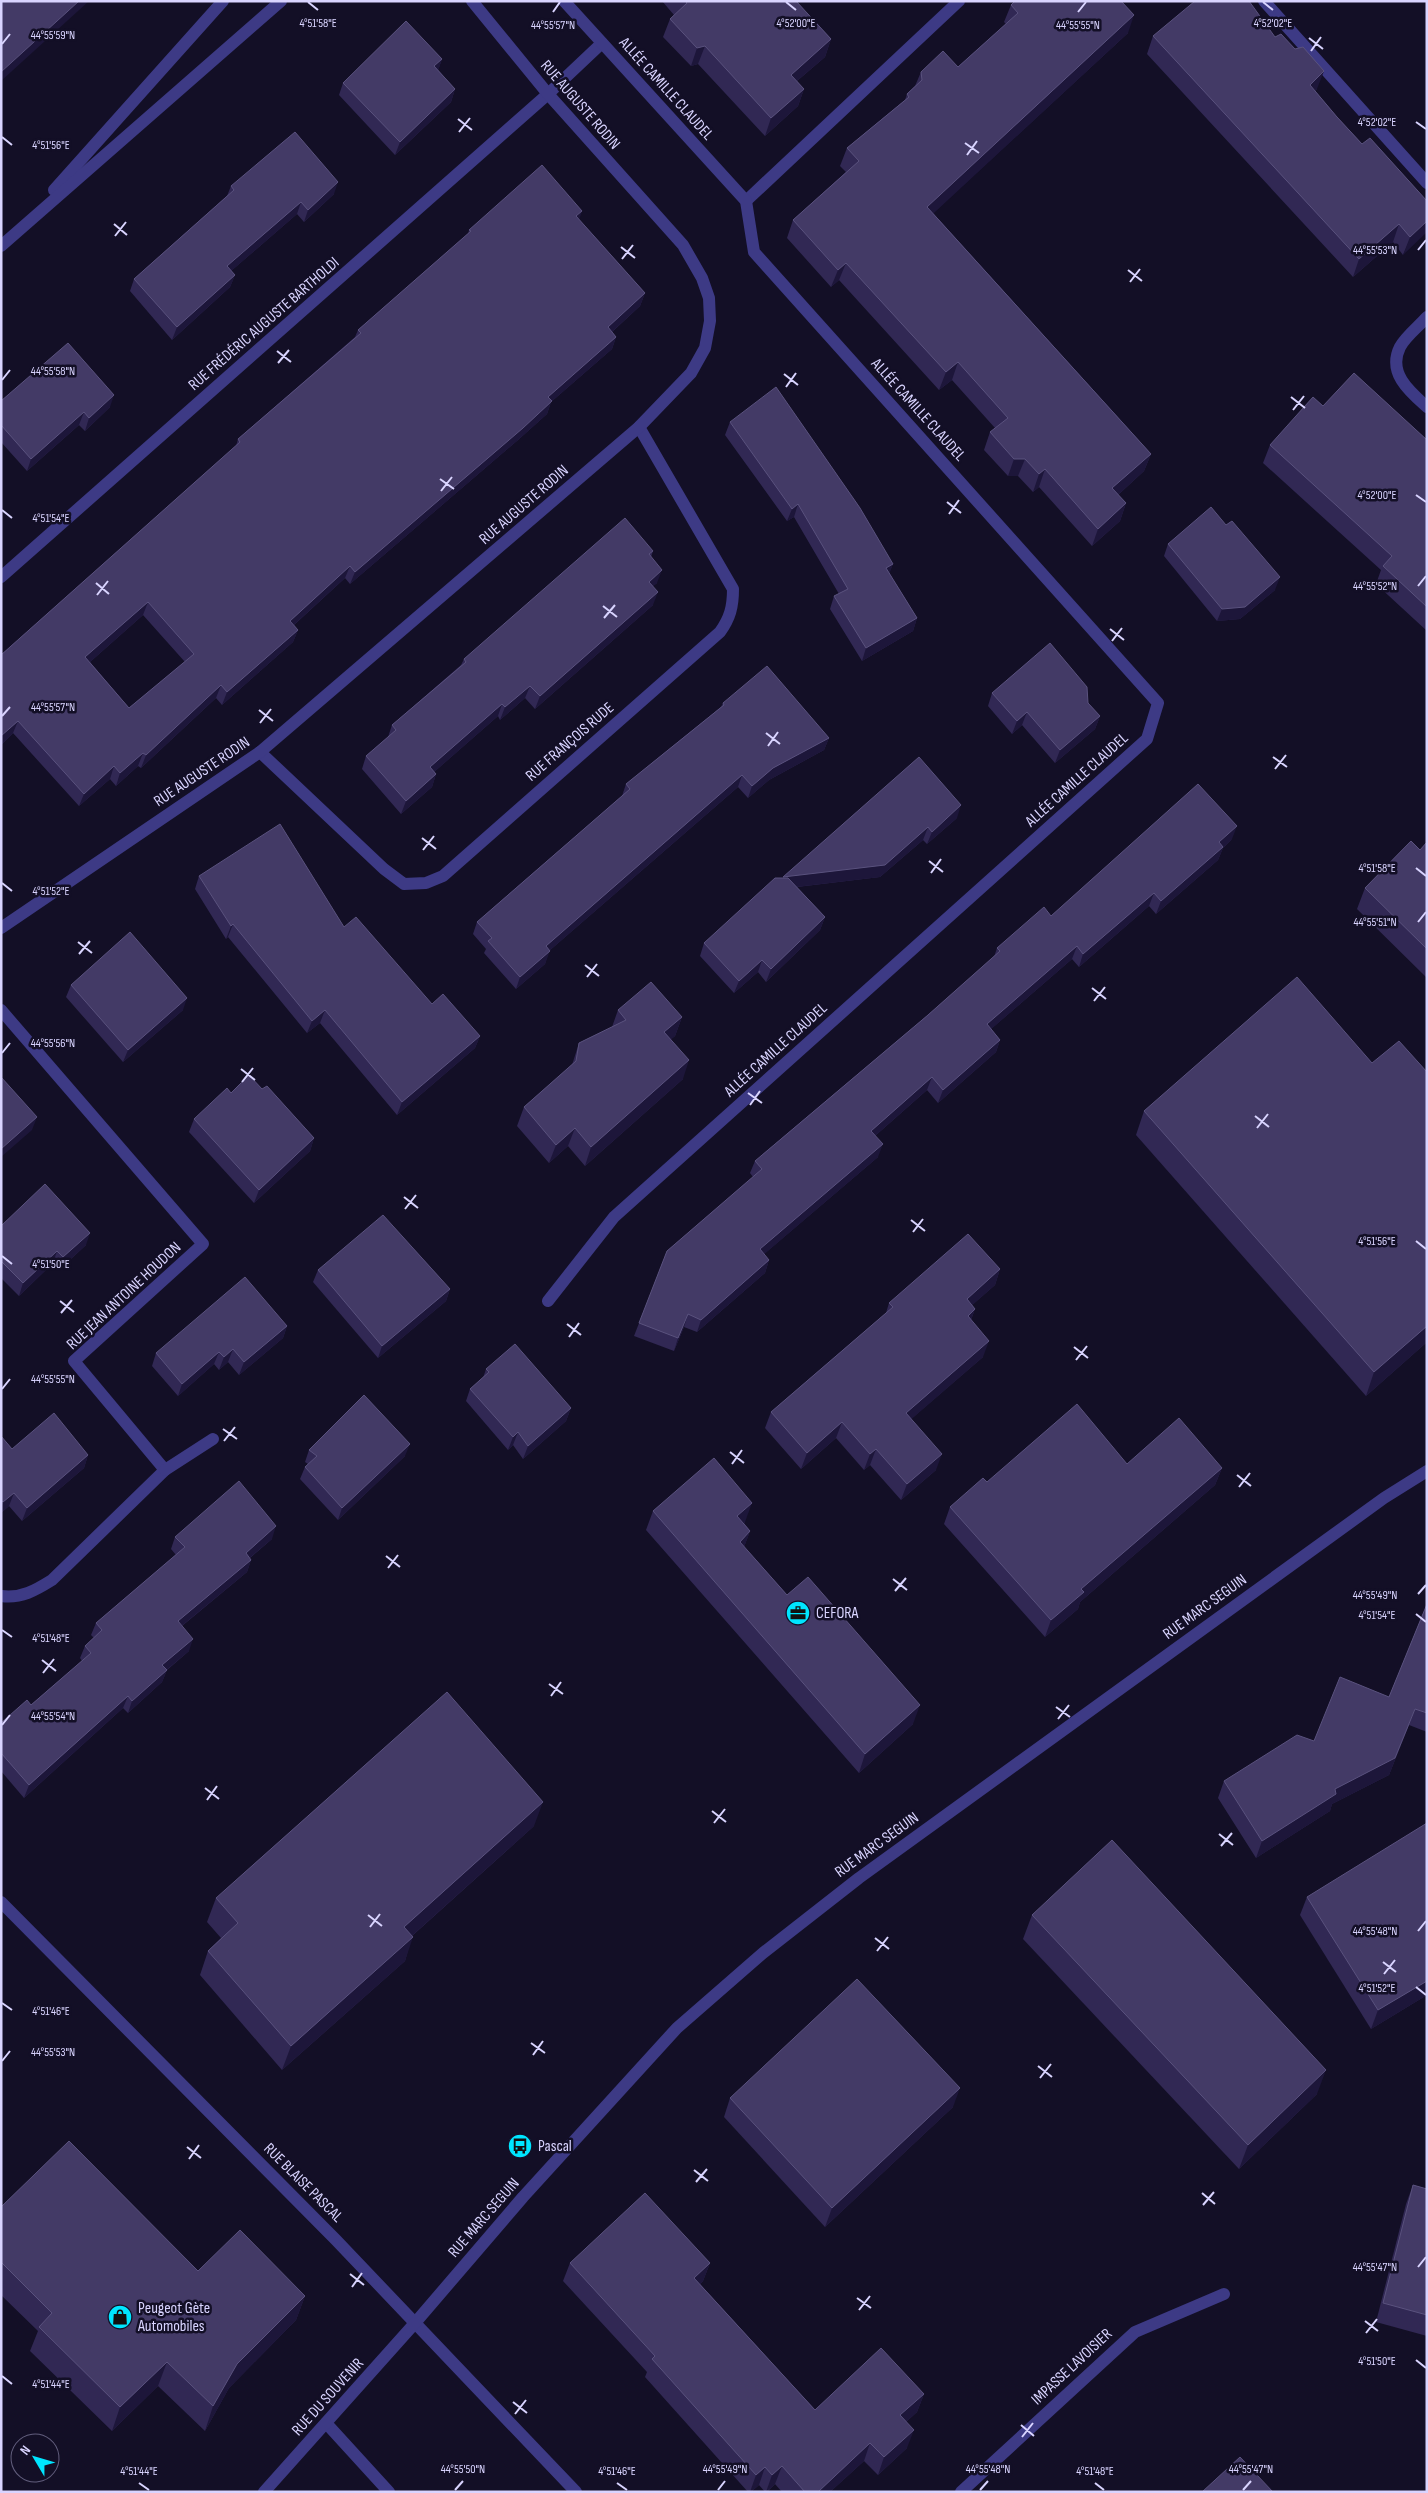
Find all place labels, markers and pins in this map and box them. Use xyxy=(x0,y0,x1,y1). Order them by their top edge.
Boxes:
office icon: CEFORA xyxy=(785,1600,811,1626)
place label: CEFORA xyxy=(816,1604,859,1623)
bus stop icon: Pascal xyxy=(507,2133,533,2159)
place label: Pascal xyxy=(538,2137,572,2156)
place label: Peugeot Gète Automobiles xyxy=(137,2299,210,2336)
shop icon: Peugeot Gète Automobiles xyxy=(107,2304,133,2330)

